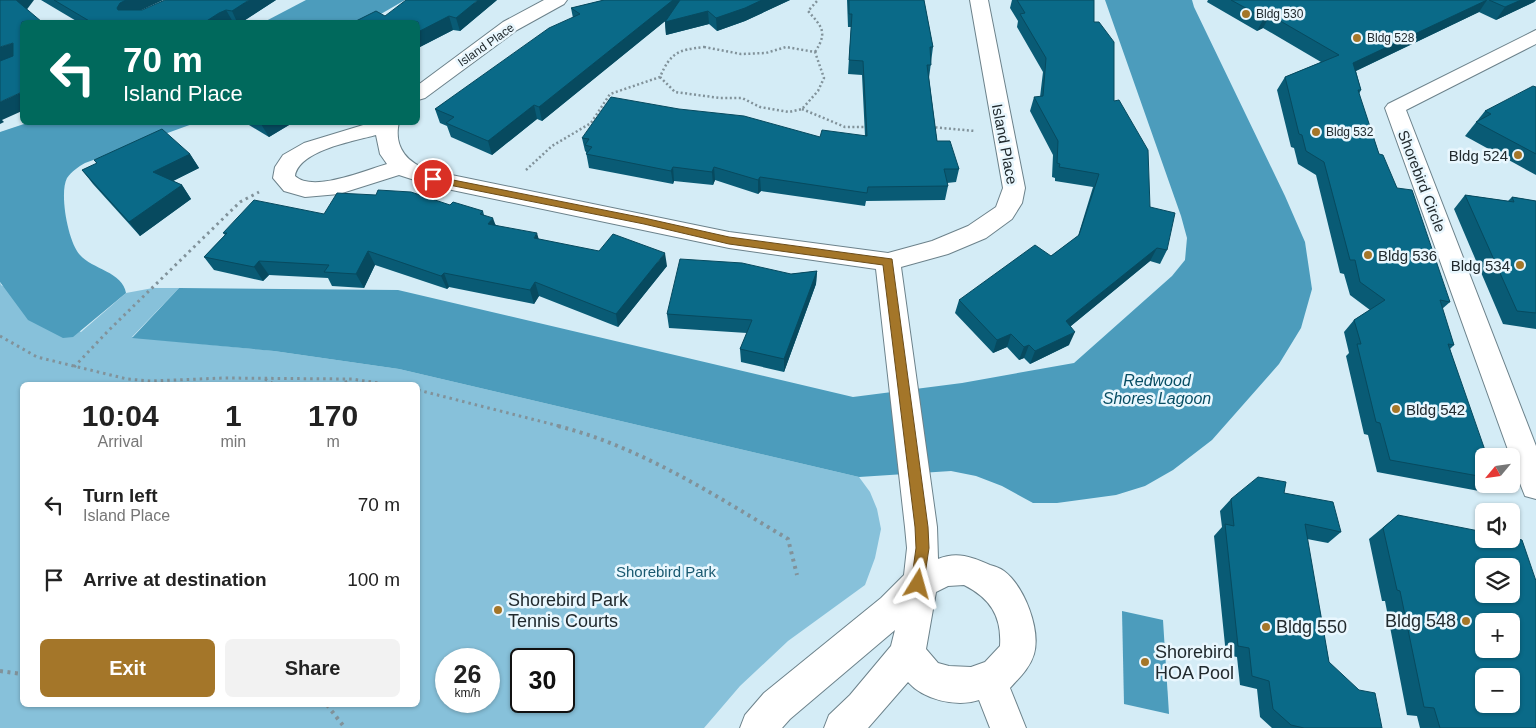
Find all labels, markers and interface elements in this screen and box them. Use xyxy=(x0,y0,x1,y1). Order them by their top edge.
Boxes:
place label: Bldg 530 xyxy=(1256,7,1304,21)
marker: Bldg 530 xyxy=(1240,8,1252,20)
street label: Island Place xyxy=(455,20,517,69)
place label: Bldg 528 xyxy=(1367,31,1415,45)
marker: Bldg 528 xyxy=(1351,32,1363,44)
icon: left xyxy=(40,40,105,105)
text: 70 m xyxy=(123,40,203,79)
text: Island Place xyxy=(123,81,243,106)
street label: Island Place xyxy=(989,102,1021,186)
place label: Bldg 532 xyxy=(1326,125,1374,139)
marker: Bldg 532 xyxy=(1310,126,1322,138)
street label: Shorebird Circle xyxy=(1395,128,1449,234)
place label: Bldg 524 xyxy=(1449,147,1508,164)
marker: Bldg 524 xyxy=(1512,149,1524,161)
pin xyxy=(412,158,454,200)
icon: arrive xyxy=(419,165,447,193)
place label: Bldg 536 xyxy=(1378,247,1437,264)
marker: Bldg 536 xyxy=(1362,249,1374,261)
place label: Bldg 534 xyxy=(1451,257,1510,274)
marker: Bldg 534 xyxy=(1514,259,1526,271)
water label: Redwood Shores Lagoon xyxy=(1103,372,1211,407)
text: 10:04 xyxy=(82,399,159,432)
text: 1 xyxy=(225,399,242,432)
text: 170 xyxy=(308,399,358,432)
place label: Bldg 542 xyxy=(1406,401,1465,418)
marker: Bldg 542 xyxy=(1390,403,1402,415)
text: Arrival xyxy=(98,433,143,450)
text: min xyxy=(220,433,246,450)
text: m xyxy=(326,433,340,450)
north arrow xyxy=(1475,448,1520,492)
map controls xyxy=(1475,448,1520,713)
text: Turn left xyxy=(83,485,158,506)
icon: left xyxy=(40,491,68,519)
text: 70 m xyxy=(358,494,400,515)
button: sound xyxy=(1475,503,1520,548)
text: Island Place xyxy=(83,507,170,524)
position arrow xyxy=(891,557,943,609)
button: layers xyxy=(1475,558,1520,603)
park label: Shorebird Park xyxy=(616,563,717,580)
icon: arrive xyxy=(40,566,68,594)
text: Arrive at destination xyxy=(83,569,267,590)
text: 100 m xyxy=(347,569,400,590)
place label: Shorebird Park Tennis Courts xyxy=(508,590,629,631)
marker: Shorebird Park Tennis Courts xyxy=(492,604,504,616)
place label: Bldg 548 xyxy=(1385,611,1456,631)
button: + xyxy=(1475,613,1520,658)
marker: Bldg 548 xyxy=(1460,615,1472,627)
place label: Bldg 550 xyxy=(1276,617,1347,637)
marker: Bldg 550 xyxy=(1260,621,1272,633)
button: Exit xyxy=(40,639,215,697)
button: Share xyxy=(225,639,400,697)
place label: Shorebird HOA Pool xyxy=(1155,642,1234,683)
speed limit sign: 30 xyxy=(510,648,575,713)
marker: Shorebird HOA Pool xyxy=(1139,656,1151,668)
text: 26 xyxy=(454,660,481,688)
button: − xyxy=(1475,668,1520,713)
text: km/h xyxy=(454,686,481,700)

